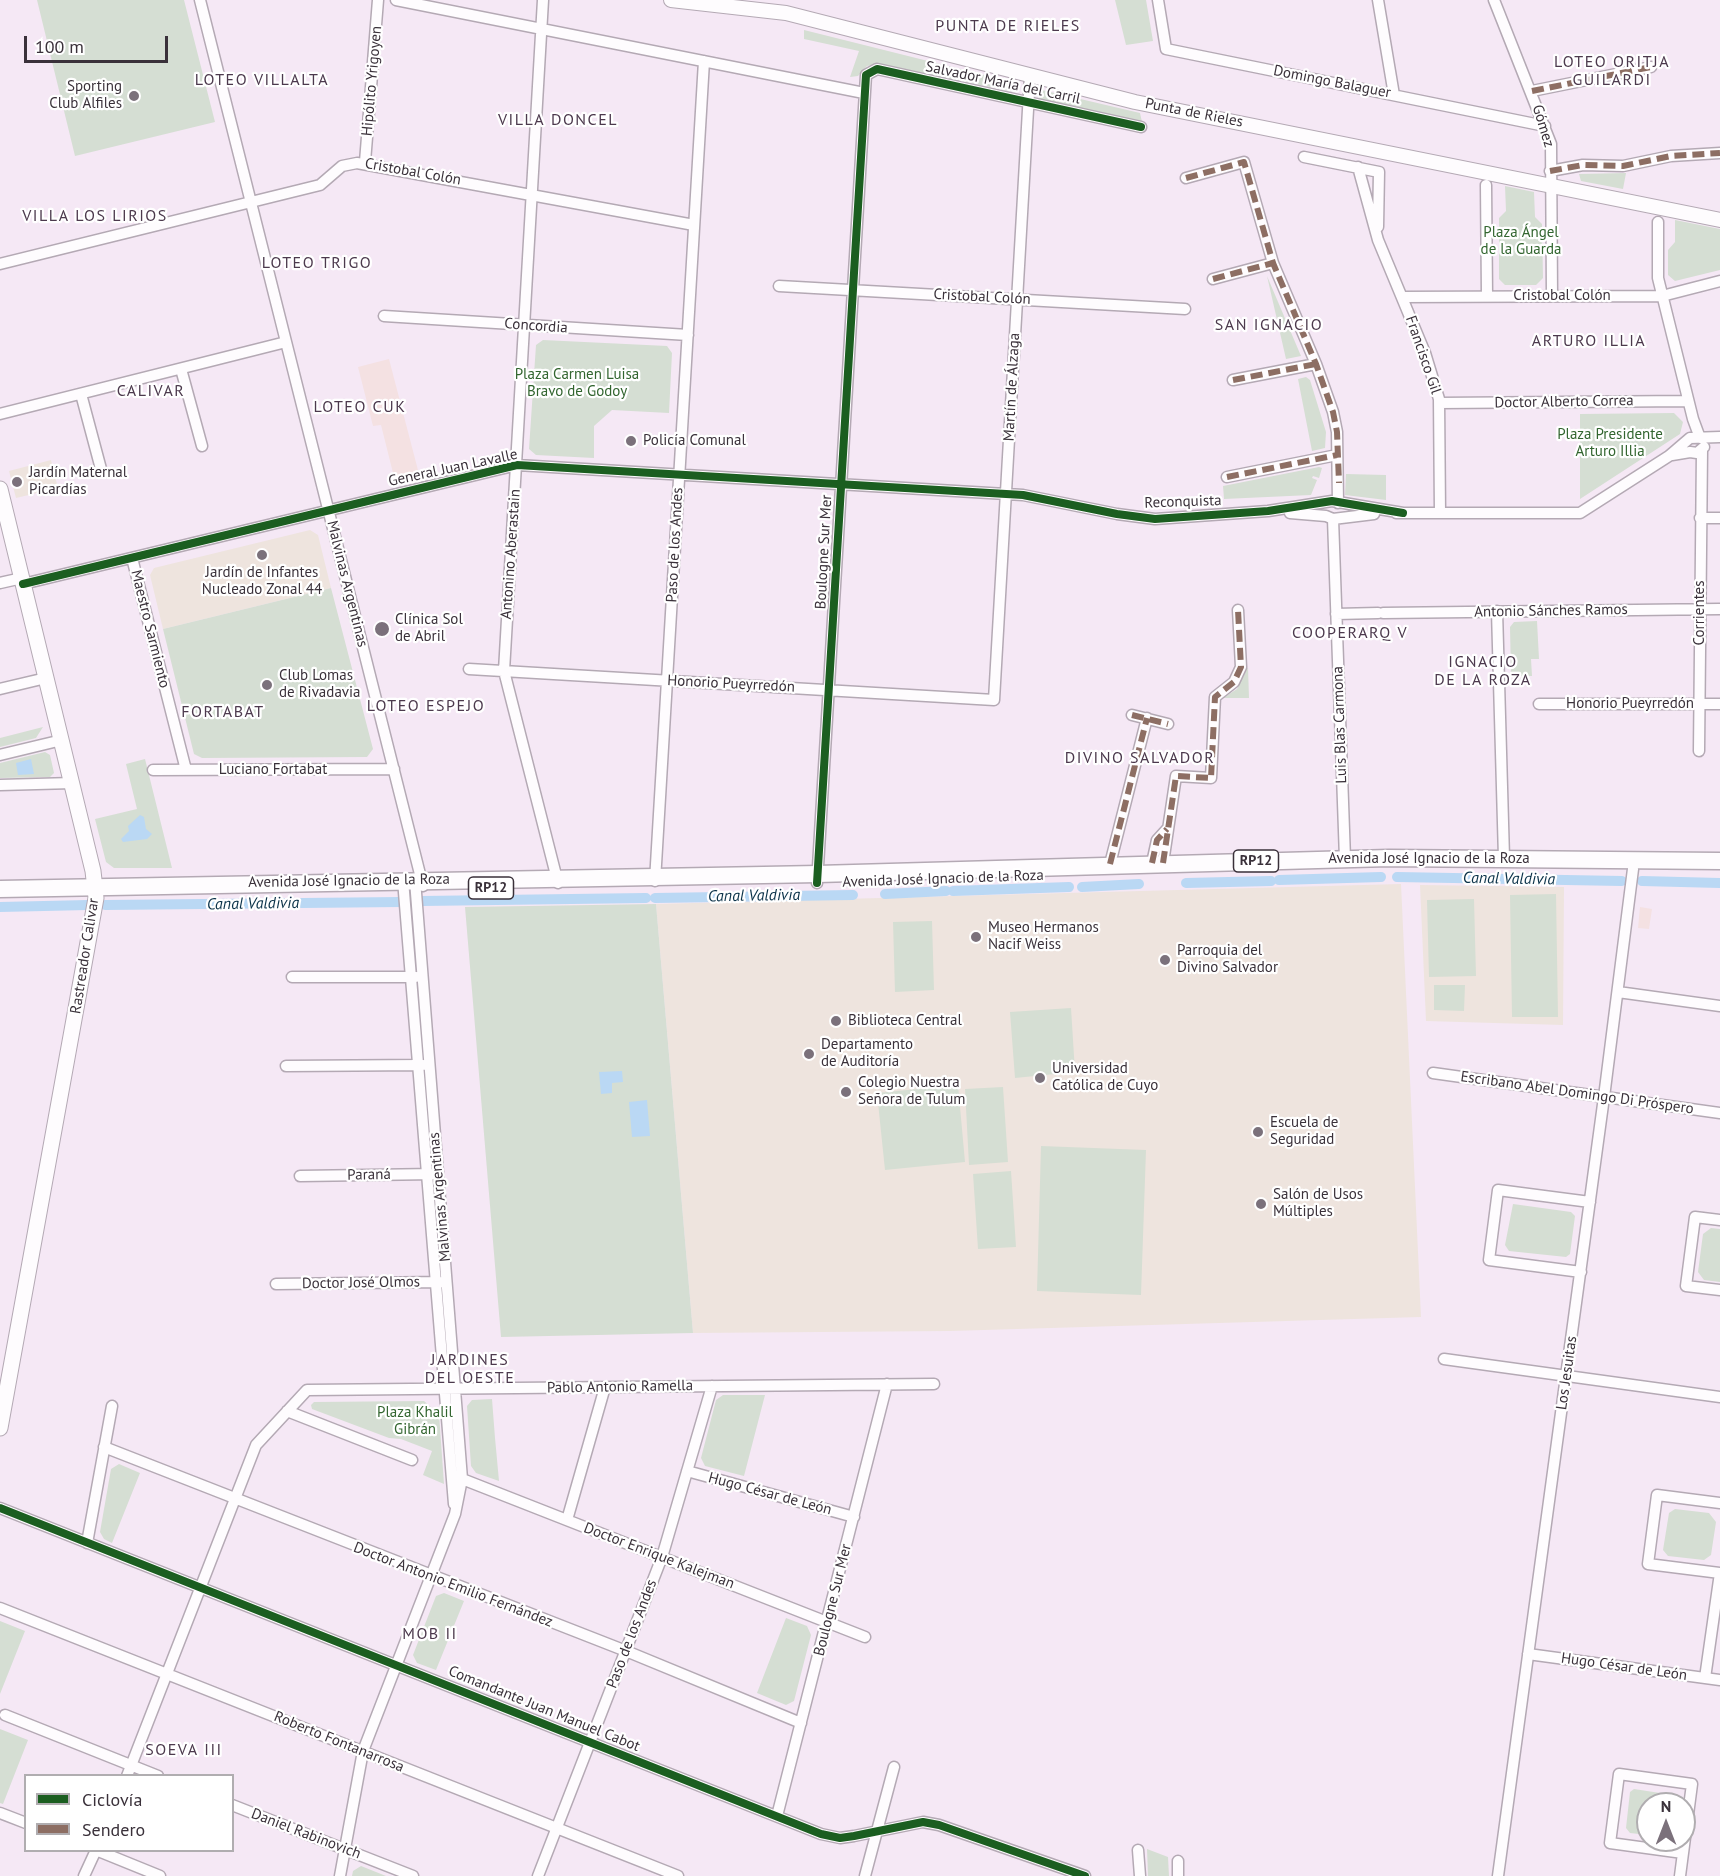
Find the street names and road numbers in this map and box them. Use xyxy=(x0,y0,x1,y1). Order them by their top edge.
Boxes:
street label: Hipólito Yrigoyen xyxy=(358,25,386,137)
street label: Salvador María del Carril xyxy=(924,58,1082,108)
street label: Domingo Balaguer xyxy=(1272,62,1392,102)
street label: Punta de Rieles xyxy=(1144,95,1244,131)
street label: Gómez xyxy=(1528,103,1558,149)
street label: Cristobal Colón xyxy=(364,155,462,189)
street label: Cristobal Colón xyxy=(933,285,1031,309)
street label: Cristobal Colón xyxy=(1513,287,1611,305)
street label: Francisco Gil xyxy=(1401,313,1445,397)
street label: Concordia xyxy=(504,315,568,337)
street label: Martín de Álzaga xyxy=(1000,332,1024,442)
street label: Doctor Alberto Correa xyxy=(1494,392,1634,412)
street label: General Juan Lavalle xyxy=(387,446,519,490)
street label: Paso de los Andes xyxy=(663,487,687,603)
street label: Antonino Aberastain xyxy=(497,488,525,620)
street label: Reconquista xyxy=(1144,492,1222,512)
street label: Boulogne Sur Mer xyxy=(812,494,836,610)
street label: Malvinas Argentinas xyxy=(323,519,371,649)
street label: Maestro Sarmiento xyxy=(127,568,173,690)
street label: Corrientes xyxy=(1691,581,1709,645)
street label: Antonio Sánches Ramos xyxy=(1474,601,1628,621)
street label: Luis Blas Carmona xyxy=(1329,666,1351,784)
street label: Honorio Pueyrredón xyxy=(667,672,795,696)
street label: Honorio Pueyrredón xyxy=(1566,695,1694,713)
street label: Luciano Fortabat xyxy=(219,761,327,779)
road number: RP12 xyxy=(1234,850,1278,872)
street label: Avenida José Ignacio de la Roza xyxy=(1328,850,1530,868)
street label: Avenida José Ignacio de la Roza xyxy=(842,866,1044,892)
street label: Avenida José Ignacio de la Roza xyxy=(248,870,450,892)
road number: RP12 xyxy=(468,877,514,899)
street label: Rastreador Calivar xyxy=(67,897,103,1015)
street label: Escribano Abel Domingo Di Próspero xyxy=(1459,1068,1695,1118)
street label: Malvinas Argentinas xyxy=(425,1132,455,1262)
street label: Paraná xyxy=(347,1166,391,1184)
street label: Doctor José Olmos xyxy=(302,1273,420,1293)
street label: Los Jesuitas xyxy=(1553,1335,1581,1411)
street label: Pablo Antonio Ramella xyxy=(547,1377,693,1397)
street label: Hugo César de León xyxy=(706,1469,834,1519)
street label: Doctor Enrique Kalejman xyxy=(581,1519,737,1593)
street label: Doctor Antonio Emilio Fernández xyxy=(351,1539,555,1631)
street label: Boulogne Sur Mer xyxy=(810,1542,856,1658)
street label: Paso de los Andes xyxy=(603,1577,661,1691)
street label: Hugo César de León xyxy=(1560,1649,1688,1685)
street label: Comandante Juan Manuel Cabot xyxy=(446,1662,642,1756)
street label: Roberto Fontanarrosa xyxy=(271,1708,407,1776)
street label: Daniel Rabinovich xyxy=(249,1805,363,1863)

